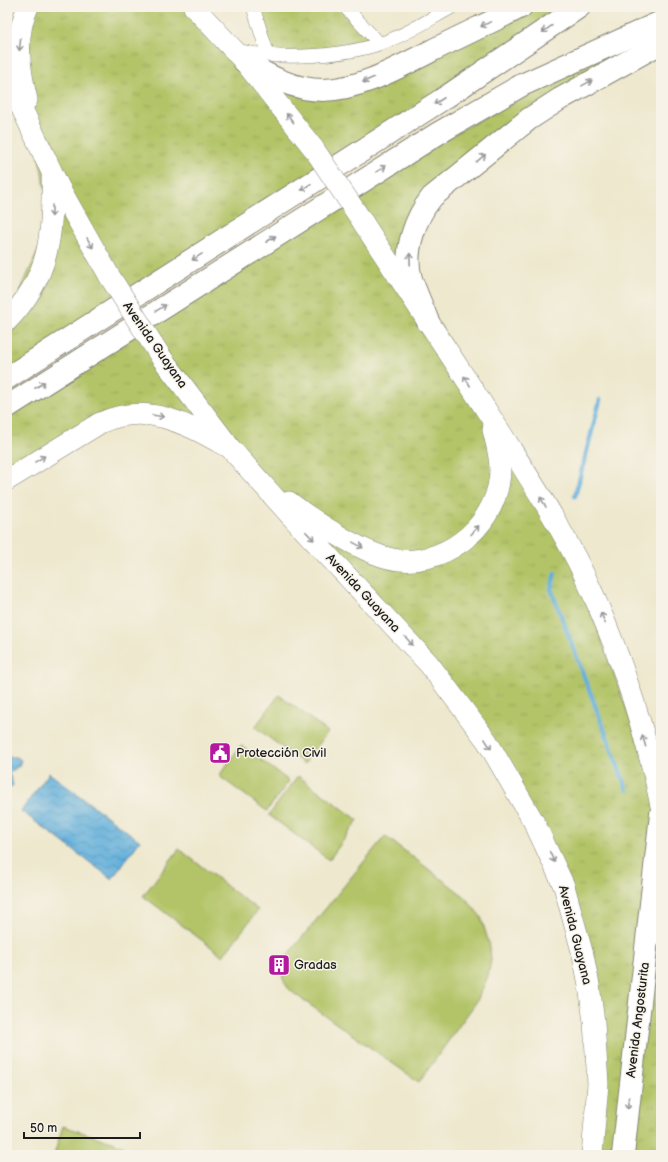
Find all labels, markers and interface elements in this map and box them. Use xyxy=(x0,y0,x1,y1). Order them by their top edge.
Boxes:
one-way arrow xyxy=(480,21,492,28)
one-way arrow xyxy=(542,25,553,33)
one-way arrow xyxy=(16,38,23,51)
one-way arrow xyxy=(362,77,374,84)
one-way arrow xyxy=(581,79,593,87)
one-way arrow xyxy=(433,98,445,106)
one-way arrow xyxy=(286,113,294,124)
one-way arrow xyxy=(475,153,486,162)
one-way arrow xyxy=(375,165,387,173)
one-way arrow xyxy=(301,183,312,191)
one-way arrow xyxy=(48,204,56,217)
one-way arrow xyxy=(265,234,277,242)
one-way arrow xyxy=(87,237,95,249)
one-way arrow xyxy=(406,252,413,265)
one-way arrow xyxy=(191,253,202,261)
street label: Avenida Guayana xyxy=(119,299,191,391)
one-way arrow xyxy=(155,304,167,312)
one-way arrow xyxy=(463,375,471,386)
one-way arrow xyxy=(34,381,46,389)
one-way arrow xyxy=(151,412,164,420)
one-way arrow xyxy=(34,455,46,463)
one-way arrow xyxy=(539,496,547,508)
one-way arrow xyxy=(471,524,480,535)
one-way arrow xyxy=(305,531,314,541)
one-way arrow xyxy=(351,541,363,549)
street label: Avenida Guayana xyxy=(322,550,404,636)
one-way arrow xyxy=(599,612,606,624)
one-way arrow xyxy=(404,636,413,646)
one-way arrow xyxy=(640,735,647,748)
one-way arrow xyxy=(485,738,493,750)
public building icon: Protección Civil xyxy=(207,740,233,766)
place label: Protección Civil xyxy=(236,745,326,761)
one-way arrow xyxy=(548,851,556,863)
street label: Avenida Guayana xyxy=(555,884,595,986)
building icon: Gradas xyxy=(266,952,292,978)
place label: Gradas xyxy=(294,957,337,973)
street label: Avenida Angosturita xyxy=(623,961,653,1079)
one-way arrow xyxy=(625,1096,632,1109)
scale bar xyxy=(24,1114,140,1140)
text: 50 m xyxy=(30,1121,57,1136)

